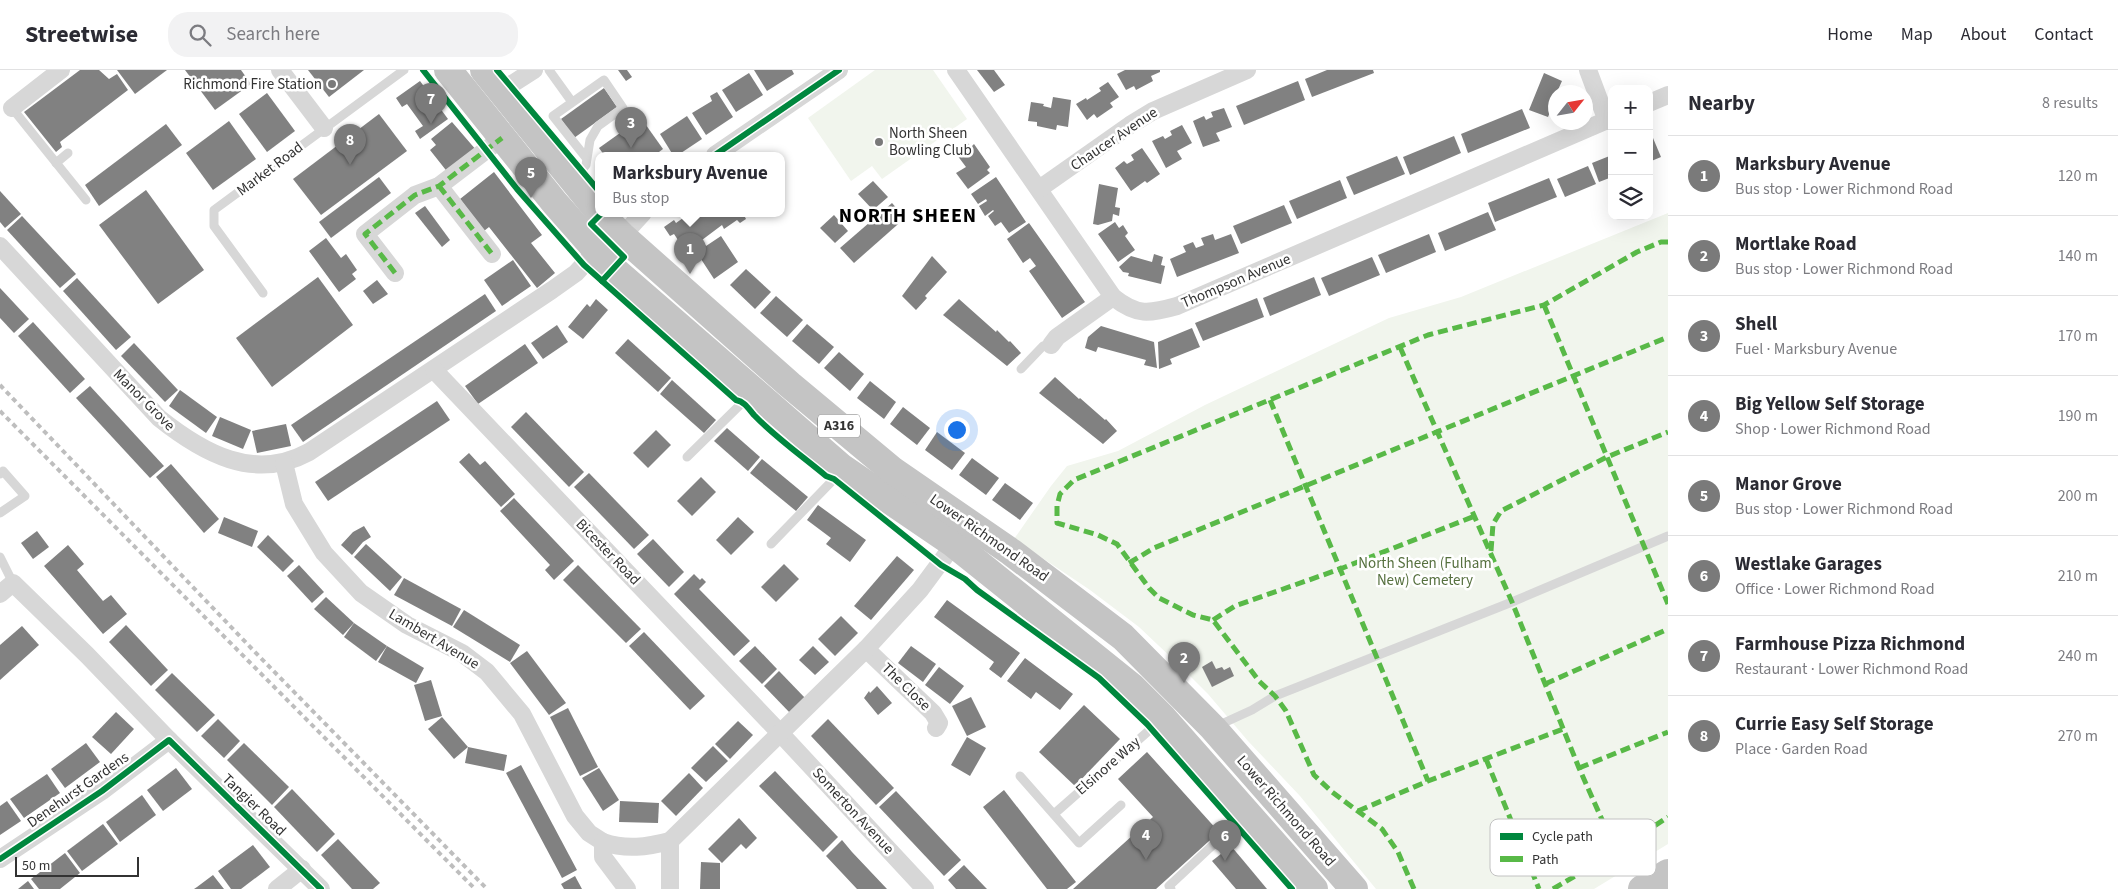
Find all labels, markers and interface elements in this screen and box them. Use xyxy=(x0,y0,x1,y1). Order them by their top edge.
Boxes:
search box xyxy=(168,12,518,57)
text: Streetwise xyxy=(25,17,138,52)
icon: search xyxy=(186,21,214,49)
text: Search here xyxy=(226,21,320,48)
text: Home xyxy=(1827,22,1873,47)
text: Map xyxy=(1901,22,1933,47)
text: About xyxy=(1961,22,2006,47)
text: Contact xyxy=(2034,22,2093,47)
place label: Richmond Fire Station xyxy=(183,74,322,95)
marker: Richmond Fire Station xyxy=(326,78,338,90)
pin: 7 xyxy=(415,83,447,124)
north arrow xyxy=(1548,85,1593,130)
map controls xyxy=(1608,85,1653,220)
button: + xyxy=(1608,85,1653,130)
text: Nearby xyxy=(1688,88,1755,118)
text: 8 results xyxy=(2042,92,2098,114)
street label: Chaucer Avenue xyxy=(1066,102,1162,176)
pin: 3 xyxy=(615,107,647,148)
place label: North Sheen Bowling Club xyxy=(889,123,972,161)
pin: 8 xyxy=(334,124,366,165)
button: − xyxy=(1608,130,1653,175)
marker: North Sheen Bowling Club xyxy=(873,136,885,148)
street label: Market Road xyxy=(232,137,308,201)
text: Marksbury Avenue xyxy=(1735,151,1891,178)
popup xyxy=(595,152,785,217)
pin: 5 xyxy=(515,157,547,198)
text: Marksbury Avenue xyxy=(612,160,768,187)
text: 1 xyxy=(1700,165,1708,187)
text: 120 m xyxy=(2058,165,2098,187)
button: layers xyxy=(1608,175,1653,220)
text: Bus stop · Lower Richmond Road xyxy=(1735,178,1953,200)
text: Bus stop xyxy=(612,187,669,209)
district label: NORTH SHEEN xyxy=(839,202,977,230)
text: Mortlake Road xyxy=(1735,231,1857,258)
pin: 1 xyxy=(674,233,706,274)
text: 2 xyxy=(1700,245,1708,267)
text: 140 m xyxy=(2058,245,2098,267)
street label: Thompson Avenue xyxy=(1178,248,1294,314)
text: Bus stop · Lower Richmond Road xyxy=(1735,258,1953,280)
text: Shell xyxy=(1735,311,1777,338)
text: 3 xyxy=(1700,325,1708,347)
text: 170 m xyxy=(2058,325,2098,347)
text: Fuel · Marksbury Avenue xyxy=(1735,338,1897,360)
street label: Manor Grove xyxy=(108,364,180,436)
text: Big Yellow Self Storage xyxy=(1735,391,1925,418)
text: 4 xyxy=(1700,405,1708,427)
text: 190 m xyxy=(2058,405,2098,427)
road number: A316 xyxy=(818,414,860,438)
your location xyxy=(944,417,970,443)
text: Shop · Lower Richmond Road xyxy=(1735,418,1931,440)
text: Manor Grove xyxy=(1735,471,1842,498)
text: 5 xyxy=(1700,485,1708,507)
text: 200 m xyxy=(2058,485,2098,507)
street label: Lower Richmond Road xyxy=(925,489,1053,587)
text: Bus stop · Lower Richmond Road xyxy=(1735,498,1953,520)
street label: Bicester Road xyxy=(571,514,645,590)
text: Westlake Garages xyxy=(1735,551,1882,578)
park label: North Sheen (Fulham New) Cemetery xyxy=(1358,553,1492,591)
text: 6 xyxy=(1700,565,1708,587)
text: 210 m xyxy=(2058,565,2098,587)
text: Office · Lower Richmond Road xyxy=(1735,578,1935,600)
street label: Lambert Avenue xyxy=(385,604,483,674)
text: Farmhouse Pizza Richmond xyxy=(1735,631,1965,658)
pin: 2 xyxy=(1168,642,1200,683)
text: 7 xyxy=(1700,645,1708,667)
text: 240 m xyxy=(2058,645,2098,667)
street label: The Close xyxy=(877,658,935,716)
text: Restaurant · Lower Richmond Road xyxy=(1735,658,1968,680)
text: Currie Easy Self Storage xyxy=(1735,711,1934,738)
text: 8 xyxy=(1700,725,1708,747)
text: 270 m xyxy=(2058,725,2098,747)
street label: Elsinore Way xyxy=(1071,732,1145,800)
text: Place · Garden Road xyxy=(1735,738,1868,760)
street label: Denehurst Gardens xyxy=(23,747,133,833)
street label: Lower Richmond Road xyxy=(1232,751,1340,871)
street label: Somerton Avenue xyxy=(807,763,899,859)
street label: Tangier Road xyxy=(217,769,291,841)
pin: 4 xyxy=(1130,819,1162,860)
legend xyxy=(1490,819,1656,876)
pin: 6 xyxy=(1209,820,1241,861)
text: Cycle path xyxy=(1532,827,1593,847)
text: Path xyxy=(1532,850,1559,870)
scale bar xyxy=(15,854,139,877)
text: 50 m xyxy=(22,856,50,876)

